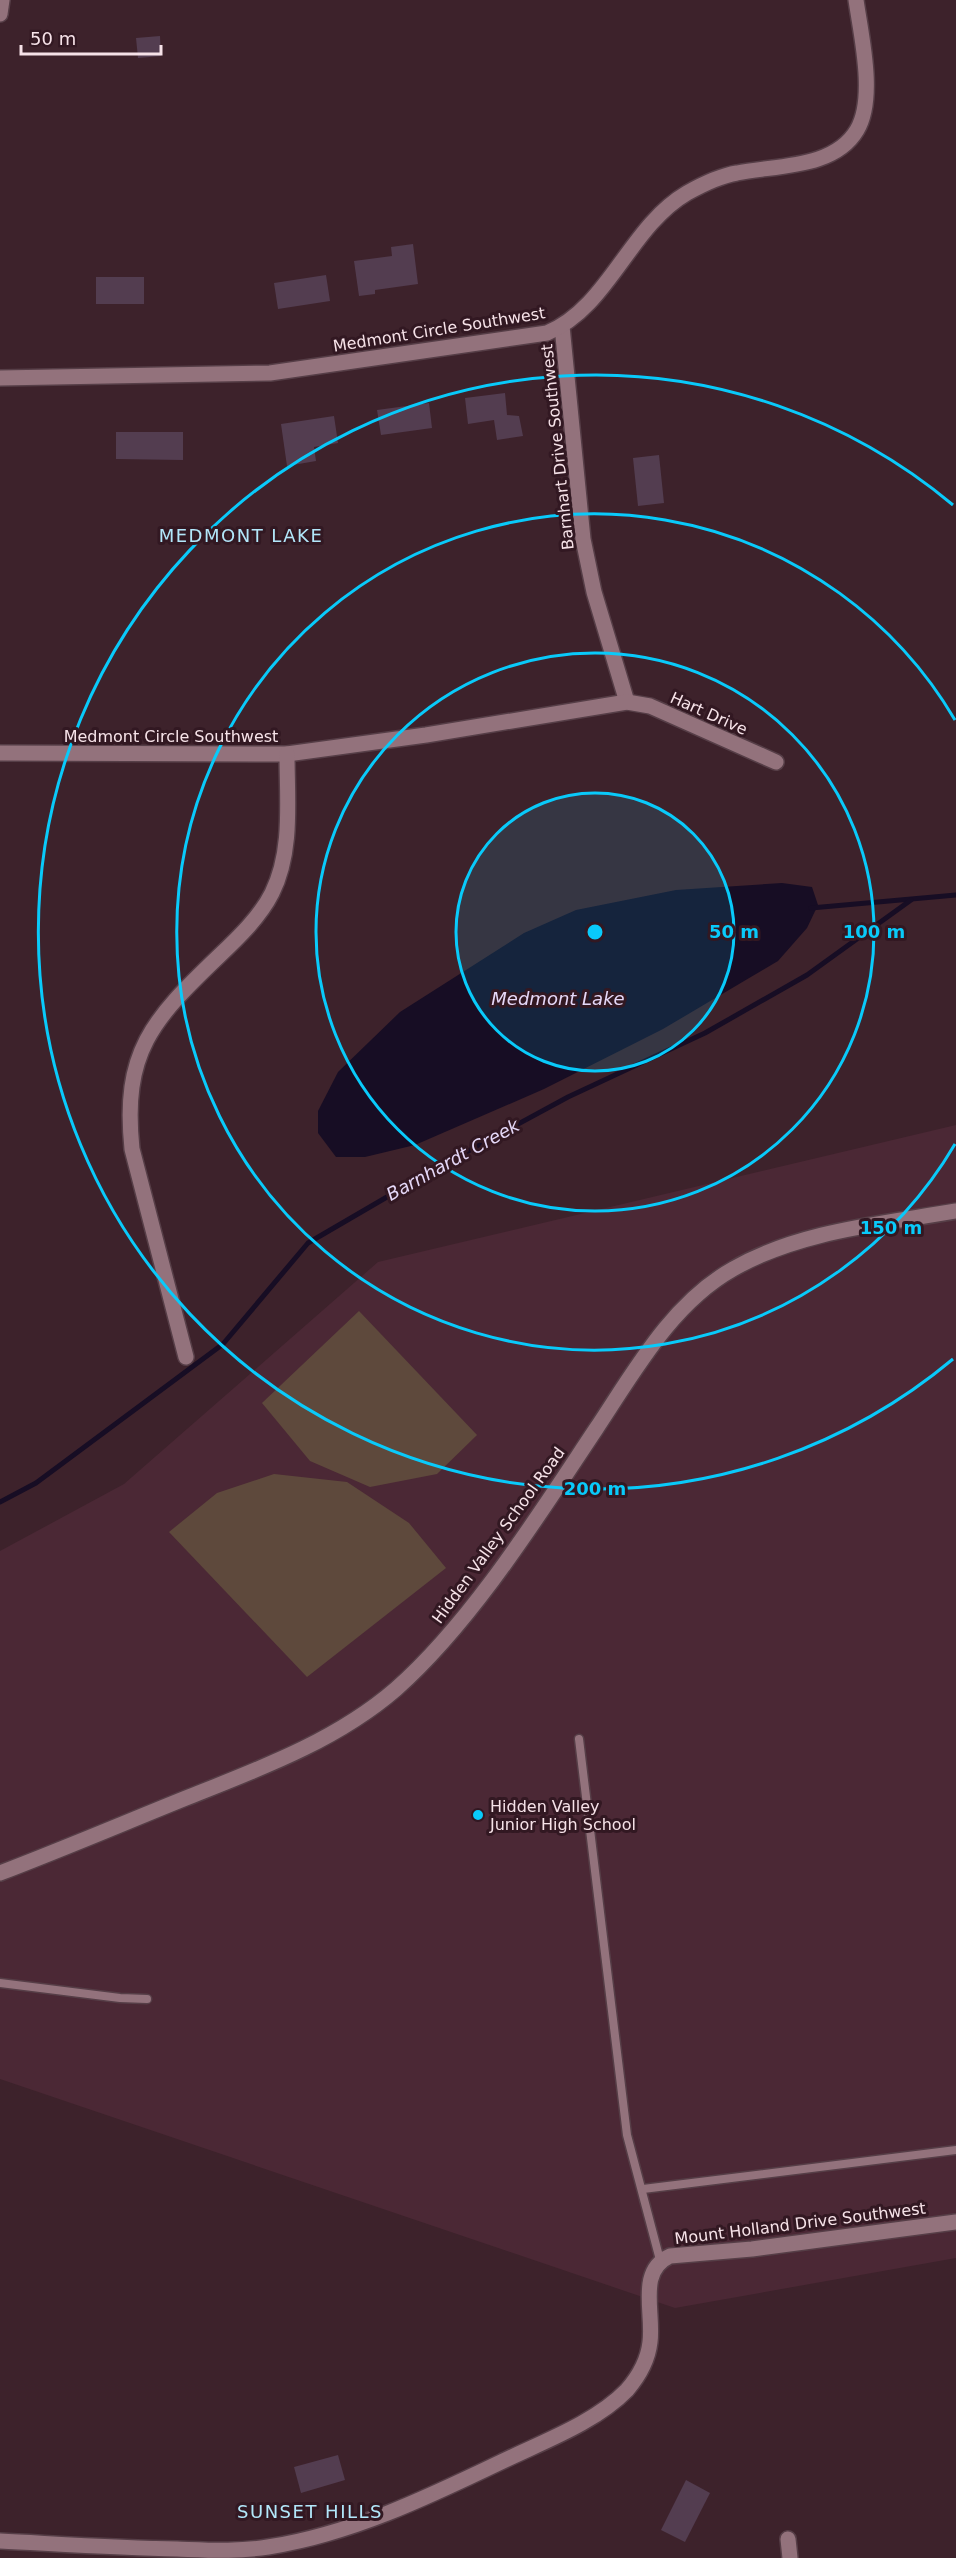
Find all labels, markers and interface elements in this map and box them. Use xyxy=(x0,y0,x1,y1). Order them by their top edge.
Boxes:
scale bar xyxy=(21,18,160,56)
text: 50 m xyxy=(30,28,76,49)
street label: Medmont Circle Southwest xyxy=(332,303,547,356)
street label: Barnhart Drive Southwest xyxy=(537,343,578,551)
district label: MEDMONT LAKE xyxy=(159,525,323,546)
street label: Hart Drive xyxy=(667,688,750,739)
street label: Medmont Circle Southwest xyxy=(64,727,278,746)
text: 50 m xyxy=(709,921,759,942)
text: 100 m xyxy=(843,921,905,942)
centre of rings xyxy=(585,922,605,942)
water label: Medmont Lake xyxy=(491,988,625,1009)
water label: Barnhardt Creek xyxy=(383,1114,524,1205)
text: 150 m xyxy=(860,1217,922,1238)
street label: Hidden Valley School Road xyxy=(428,1444,569,1627)
text: 200 m xyxy=(564,1478,626,1499)
place label: Hidden Valley Junior High School xyxy=(489,1797,636,1834)
marker: Hidden Valley Junior High School xyxy=(471,1808,485,1822)
street label: Mount Holland Drive Southwest xyxy=(673,2199,927,2248)
district label: SUNSET HILLS xyxy=(237,2501,383,2522)

